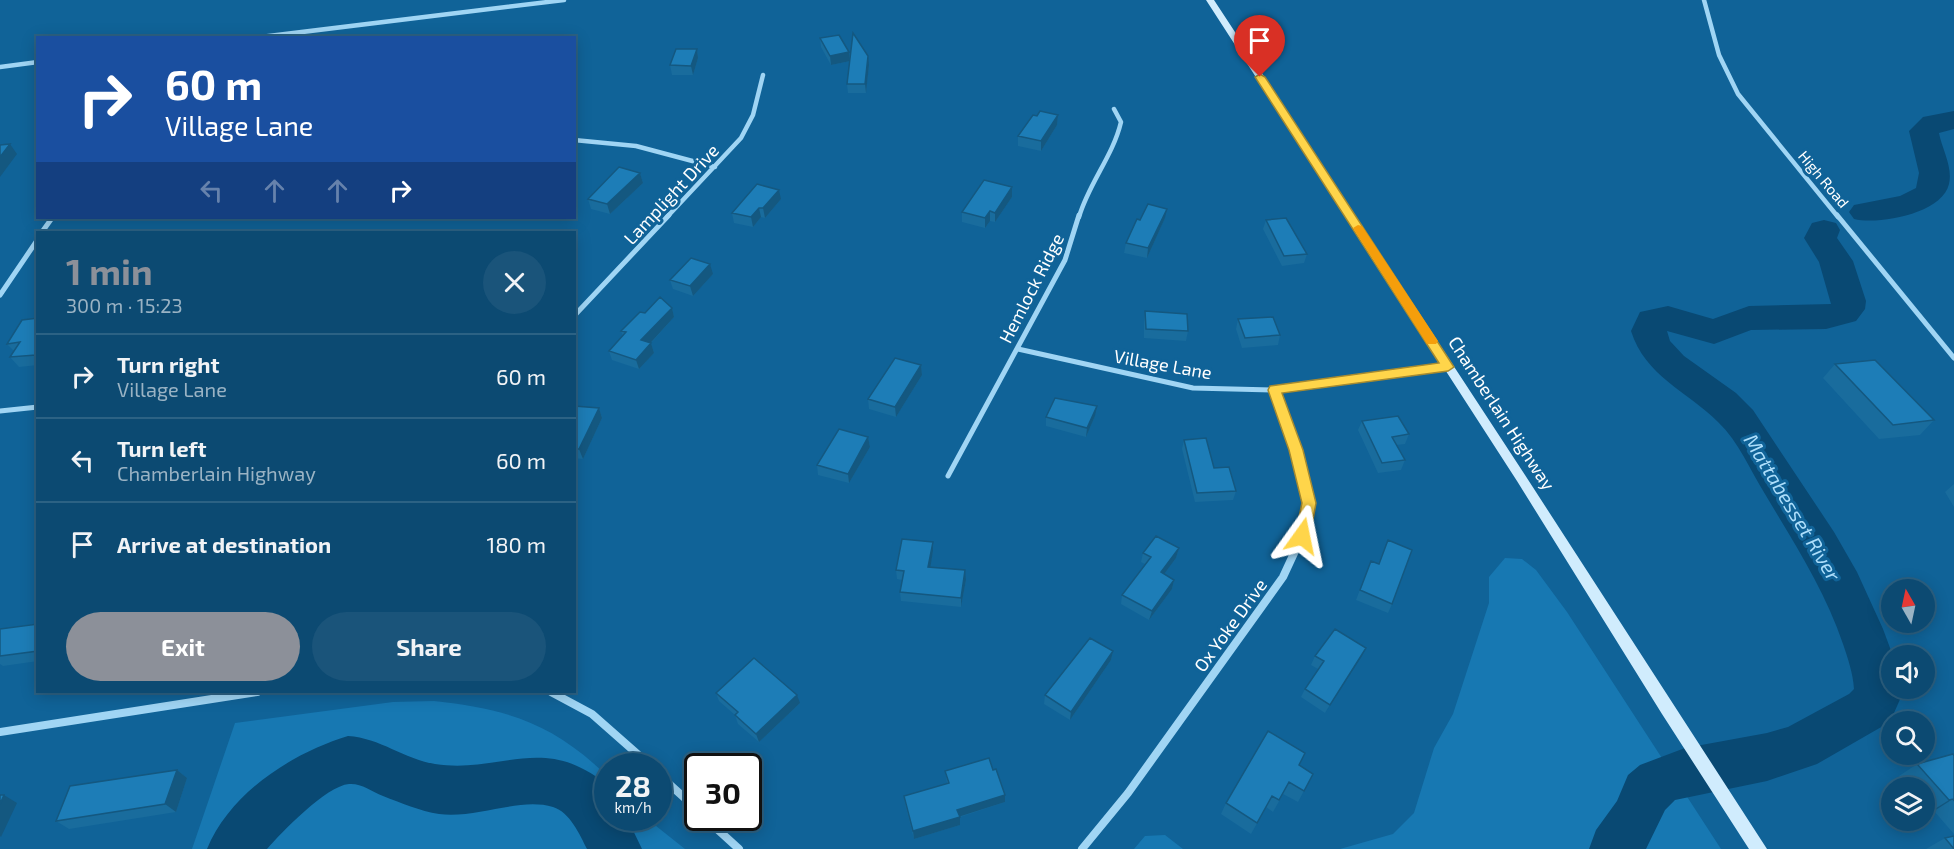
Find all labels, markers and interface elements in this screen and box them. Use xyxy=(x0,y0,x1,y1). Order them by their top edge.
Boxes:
pin xyxy=(1234,15,1285,77)
icon: arrive xyxy=(1243,24,1276,57)
text: 60 m xyxy=(165,58,262,108)
icon: right xyxy=(66,60,144,138)
text: Village Lane xyxy=(165,109,313,141)
street label: Lamplight Drive xyxy=(619,139,723,249)
street label: High Road xyxy=(1795,147,1853,211)
icon: left xyxy=(195,174,228,207)
icon: ahead xyxy=(258,174,291,207)
icon: ahead xyxy=(321,174,354,207)
icon: right xyxy=(384,174,417,207)
street label: Hemlock Ridge xyxy=(994,229,1068,347)
text: 1 min xyxy=(66,249,153,292)
button: close xyxy=(483,251,546,314)
text: 300 m · 15:23 xyxy=(66,293,183,317)
street label: Chamberlain Highway xyxy=(1444,332,1560,494)
street label: Village Lane xyxy=(1112,345,1214,383)
text: Turn right xyxy=(117,351,219,377)
icon: right xyxy=(66,360,99,393)
text: 60 m xyxy=(496,363,546,389)
text: Village Lane xyxy=(117,377,227,401)
water label: Mattabesset River xyxy=(1740,429,1847,586)
text: Turn left xyxy=(117,435,206,461)
icon: left xyxy=(66,444,99,477)
text: 60 m xyxy=(496,447,546,473)
text: Chamberlain Highway xyxy=(117,461,316,485)
position arrow xyxy=(1270,504,1334,568)
icon: arrive xyxy=(66,528,99,561)
text: Arrive at destination xyxy=(117,531,331,557)
text: 180 m xyxy=(486,531,546,557)
street label: Ox Yoke Drive xyxy=(1189,574,1271,676)
north arrow xyxy=(1881,579,1935,633)
map controls xyxy=(1881,579,1935,831)
button: Exit xyxy=(66,612,300,681)
button: Share xyxy=(312,612,546,681)
button: sound xyxy=(1881,645,1935,699)
button: search xyxy=(1881,711,1935,765)
speed limit sign: 30 xyxy=(684,753,762,831)
text: 28 xyxy=(615,767,651,803)
button: layers xyxy=(1881,777,1935,831)
text: km/h xyxy=(614,798,652,816)

